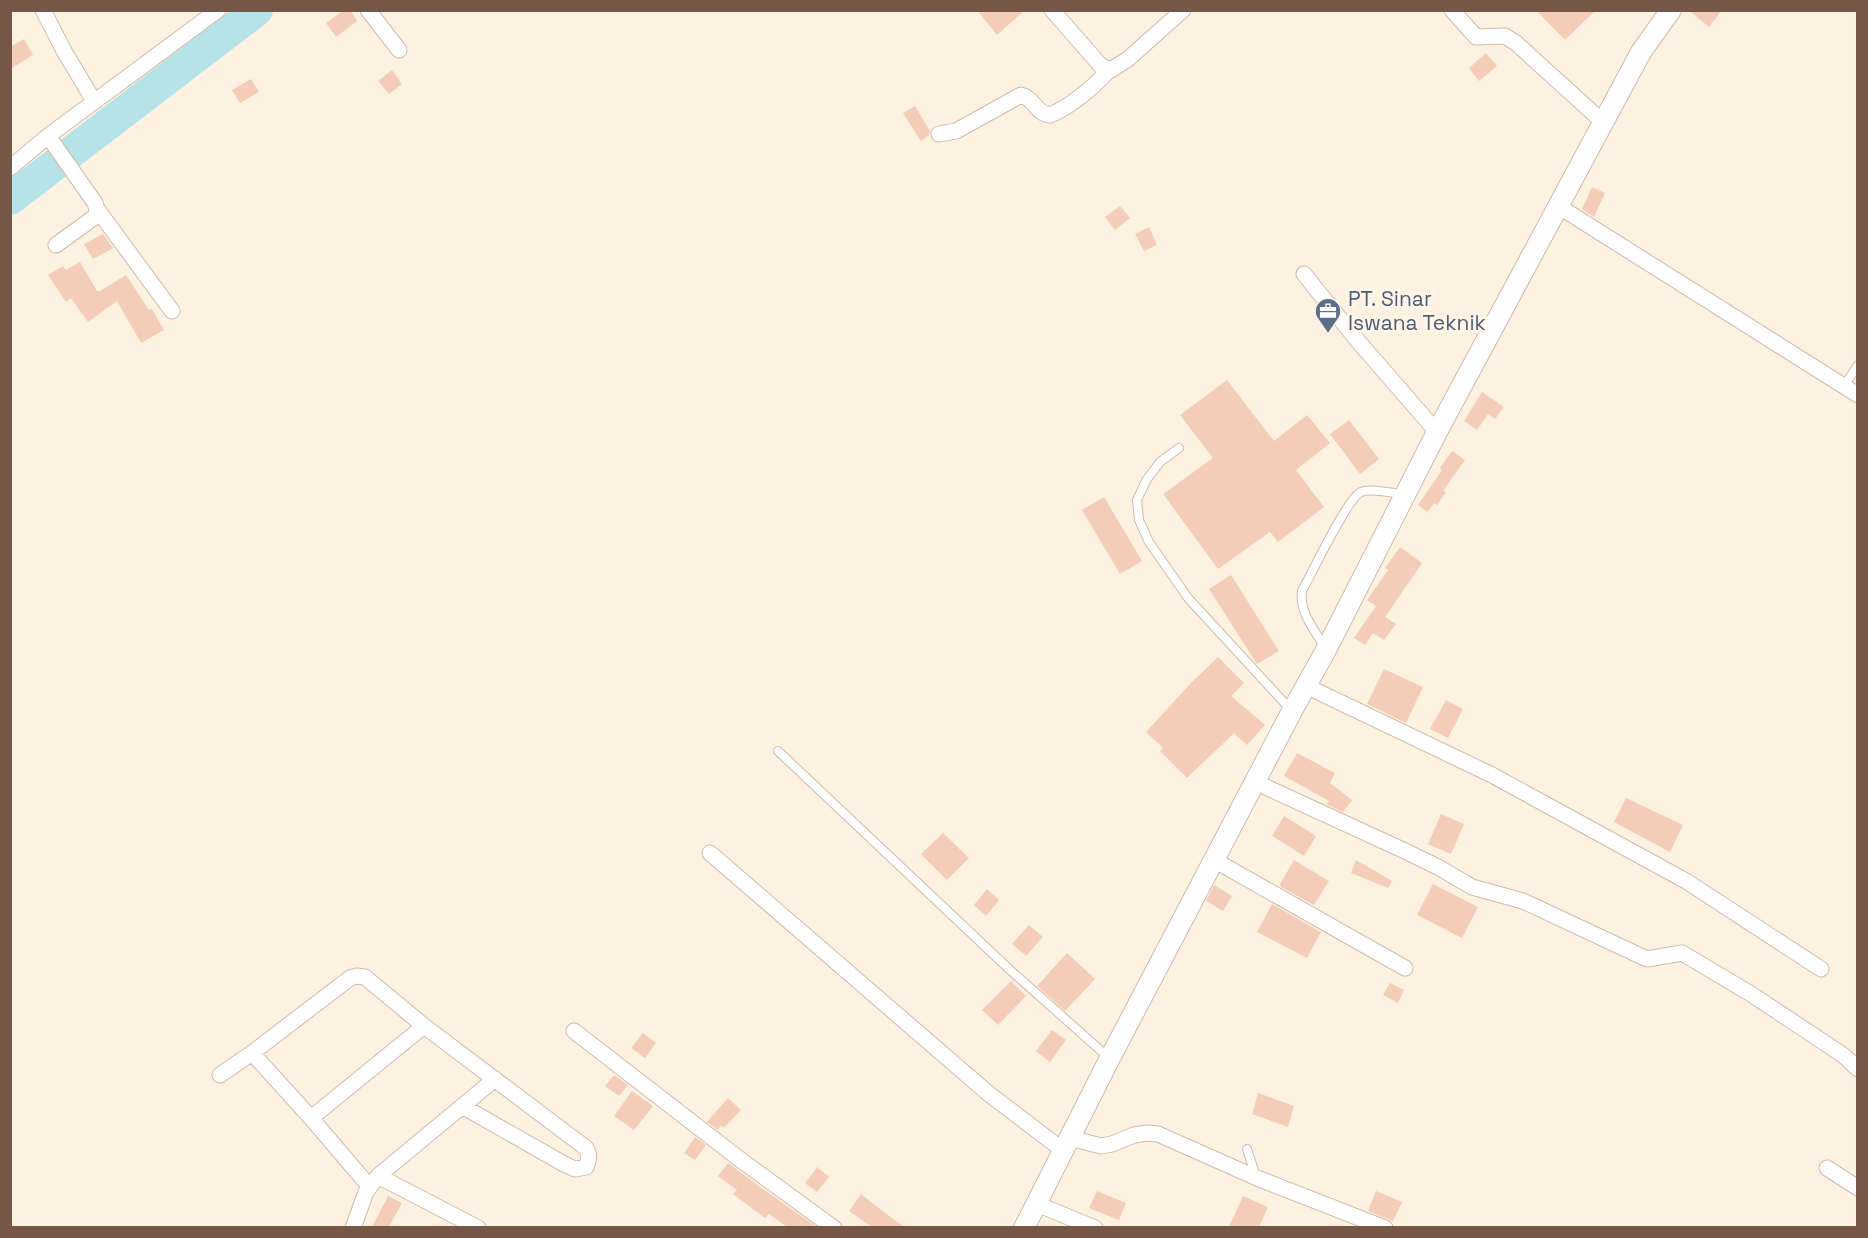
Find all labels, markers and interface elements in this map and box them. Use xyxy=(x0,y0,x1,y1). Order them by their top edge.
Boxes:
place label: PT. Sinar Iswana Teknik xyxy=(1348,285,1486,336)
office icon: PT. Sinar Iswana Teknik xyxy=(1313,296,1343,334)

